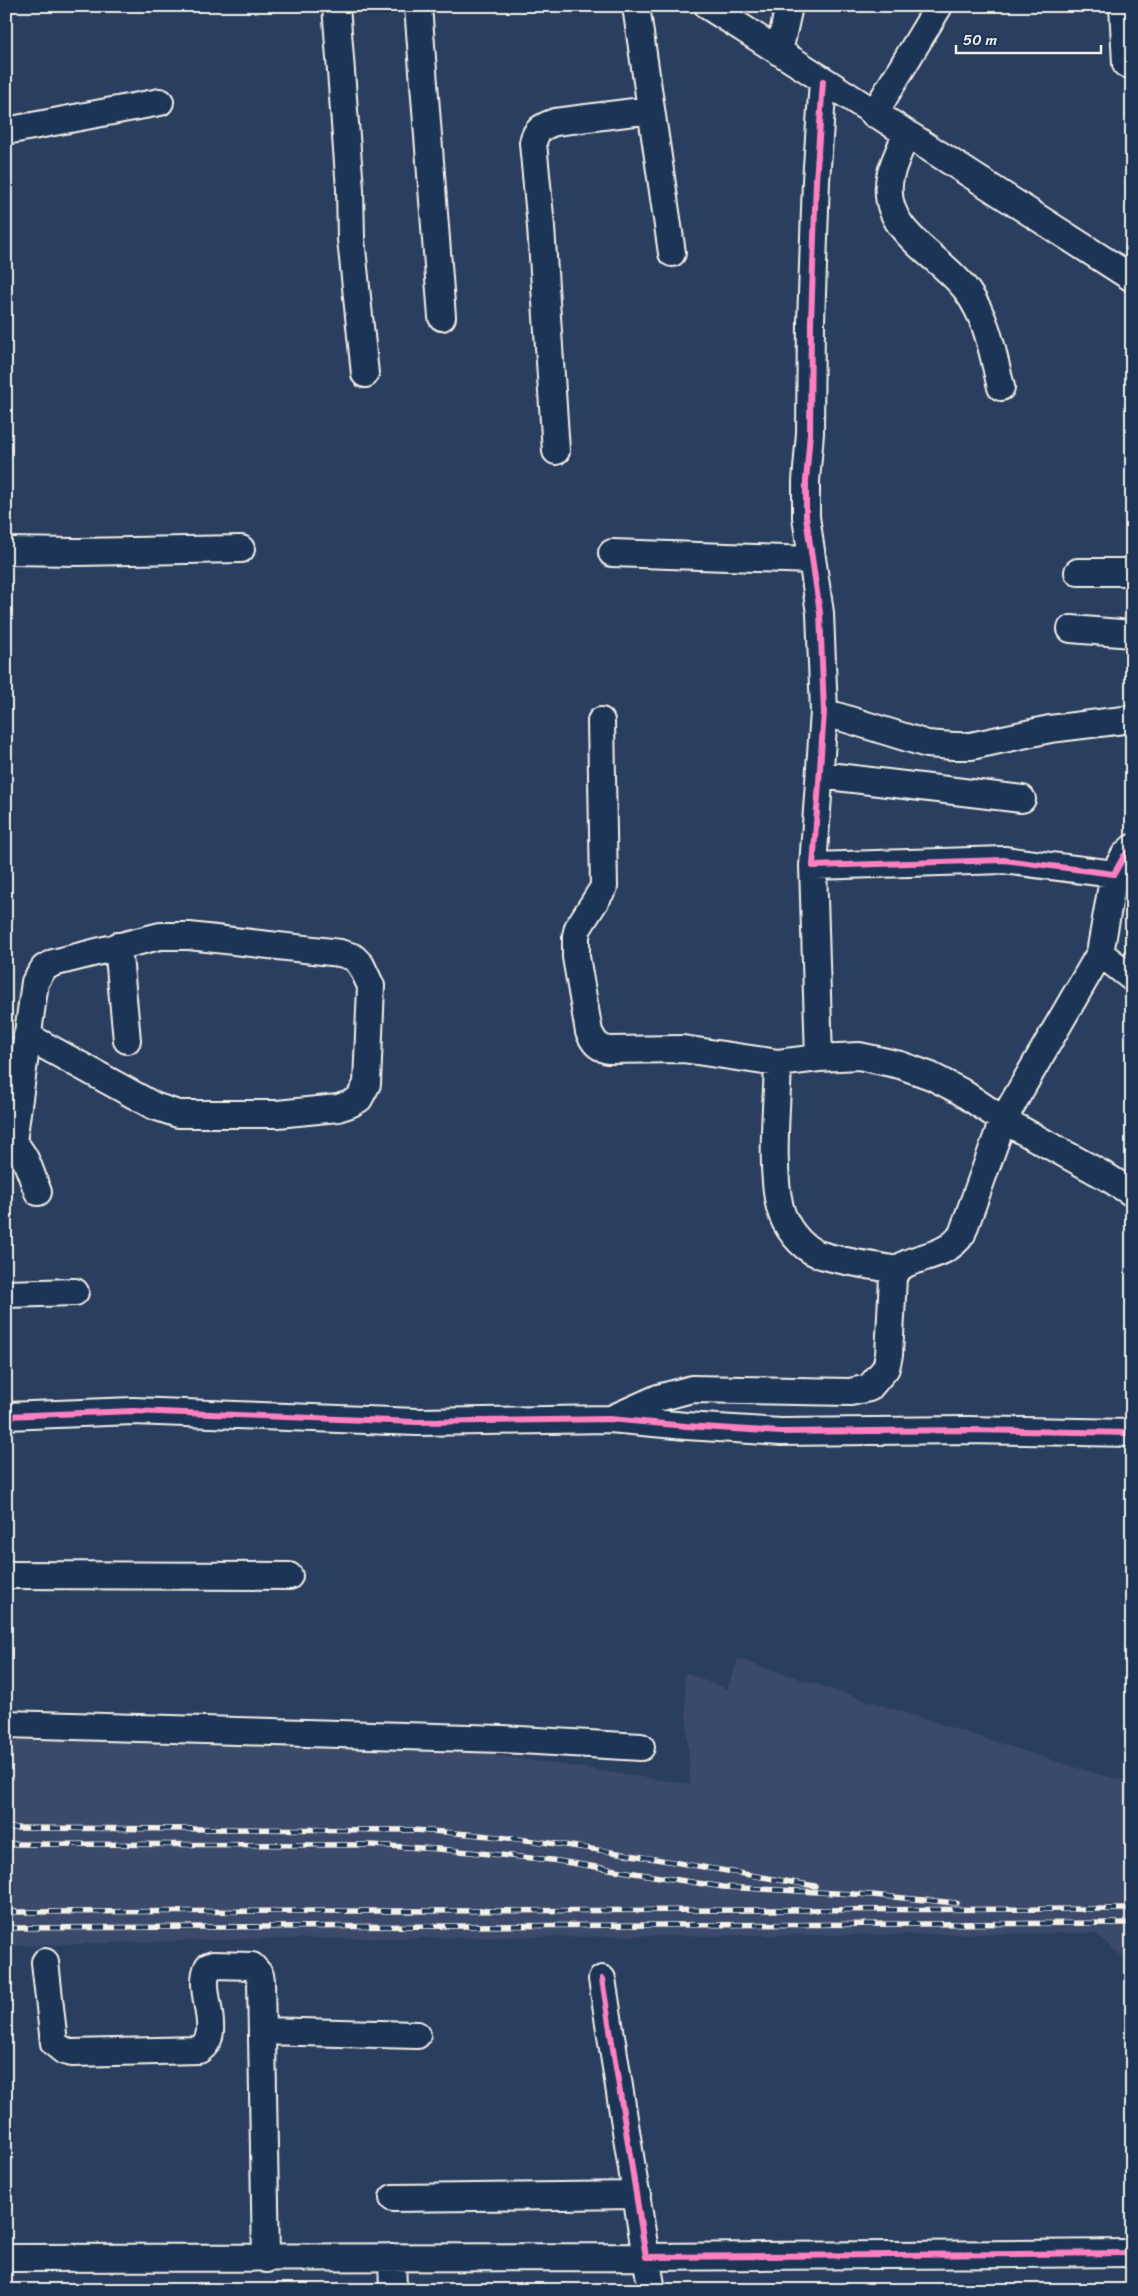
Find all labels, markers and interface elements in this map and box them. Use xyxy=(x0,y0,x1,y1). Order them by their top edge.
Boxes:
scale bar xyxy=(956,22,1100,54)
text: 50 m xyxy=(963,27,998,53)

